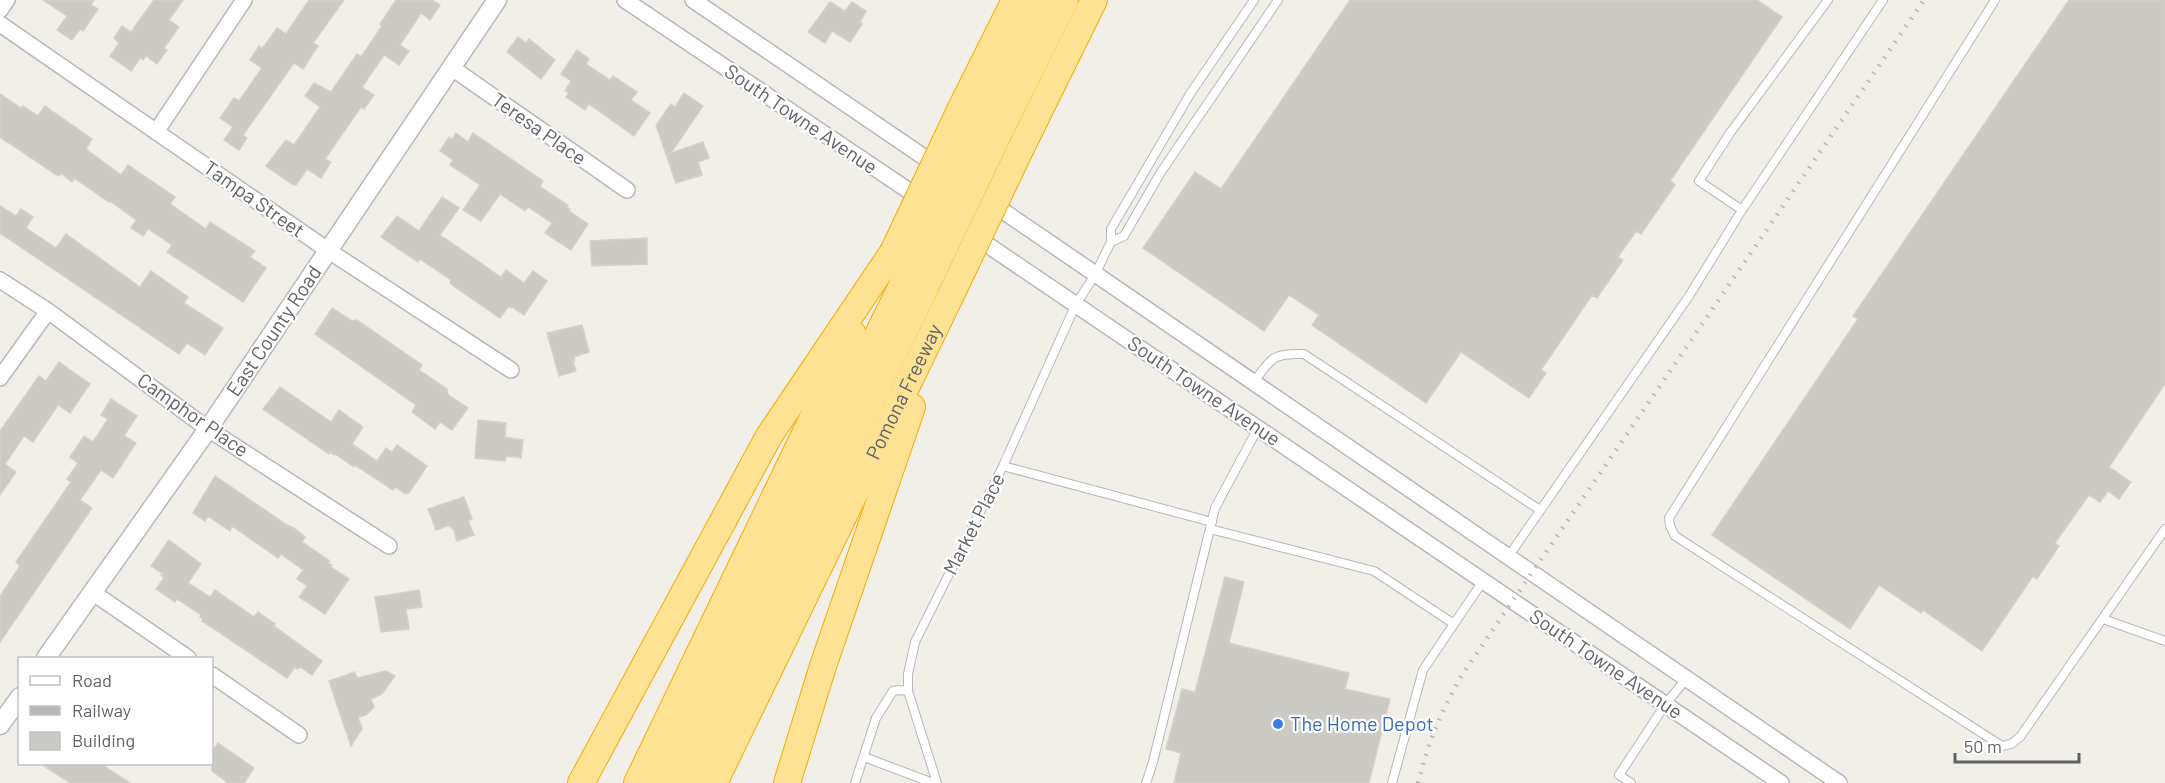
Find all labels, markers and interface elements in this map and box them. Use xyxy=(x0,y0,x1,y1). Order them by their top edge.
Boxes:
street label: South Towne Avenue xyxy=(721,58,883,178)
street label: Teresa Place xyxy=(488,87,591,170)
street label: Tampa Street xyxy=(199,155,310,242)
street label: East County Road xyxy=(221,261,326,400)
street label: Pomona Freeway xyxy=(860,320,946,463)
street label: South Towne Avenue xyxy=(1124,330,1286,450)
street label: Camphor Place xyxy=(133,367,254,461)
street label: Market Place xyxy=(937,469,1009,578)
street label: South Towne Avenue xyxy=(1526,603,1688,723)
legend xyxy=(18,657,213,765)
text: Road xyxy=(72,669,112,691)
text: Railway xyxy=(72,699,131,721)
place label: The Home Depot xyxy=(1290,711,1434,735)
marker: The Home Depot xyxy=(1271,717,1285,731)
scale bar xyxy=(1955,726,2080,764)
text: Building xyxy=(72,729,135,751)
text: 50 m xyxy=(1964,735,2002,757)

